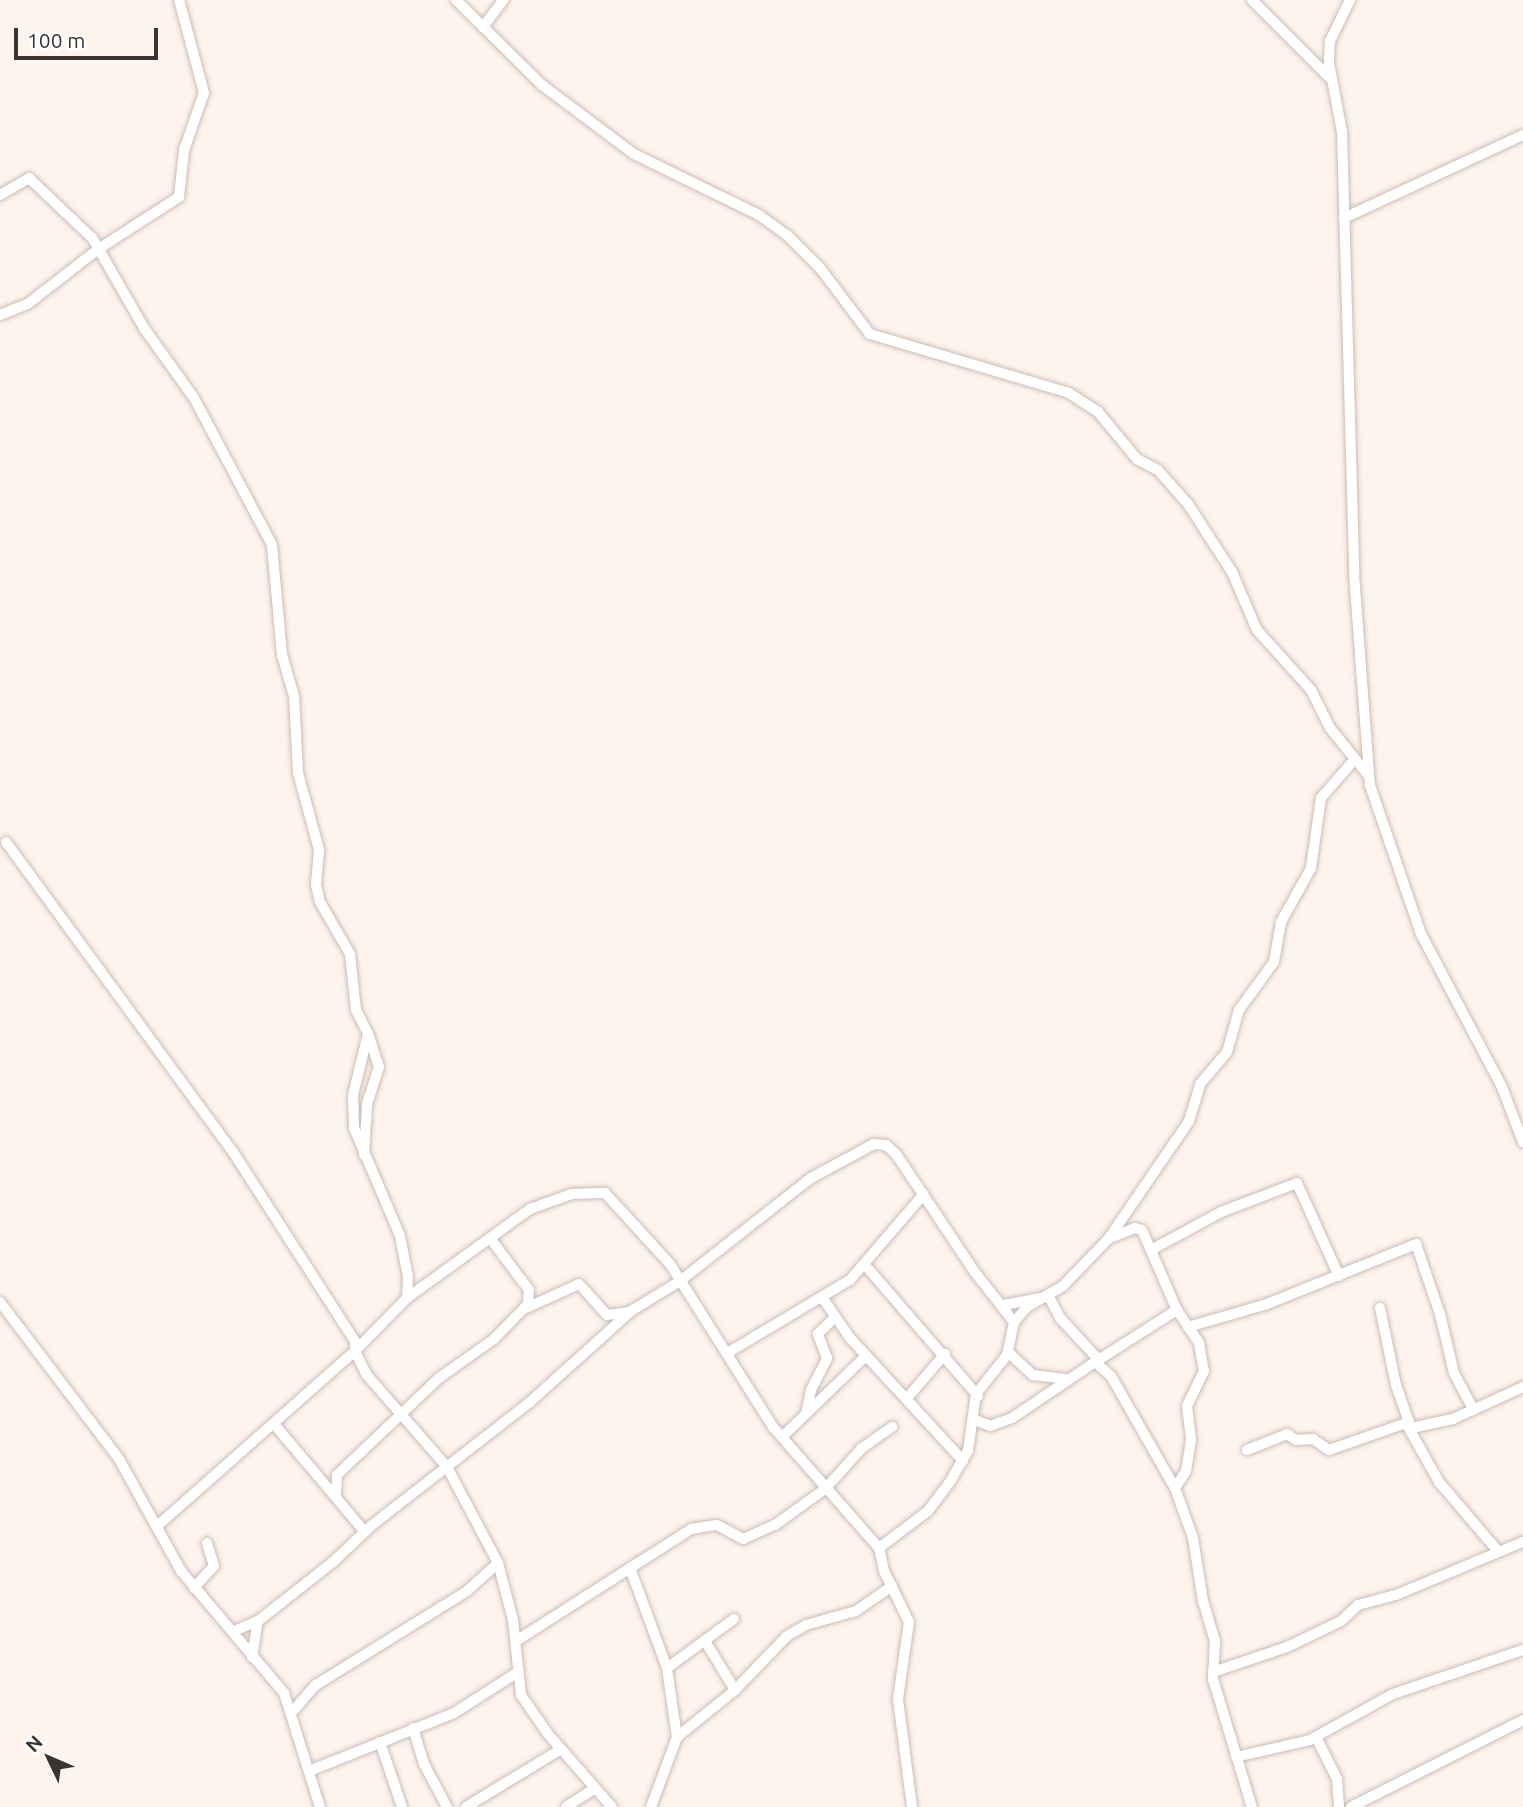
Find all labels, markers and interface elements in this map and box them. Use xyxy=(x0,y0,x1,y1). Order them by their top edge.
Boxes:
scale bar xyxy=(18,14,161,58)
text: 100 m xyxy=(27,28,85,52)
north arrow xyxy=(14,1723,84,1793)
text: N xyxy=(21,1731,47,1756)

